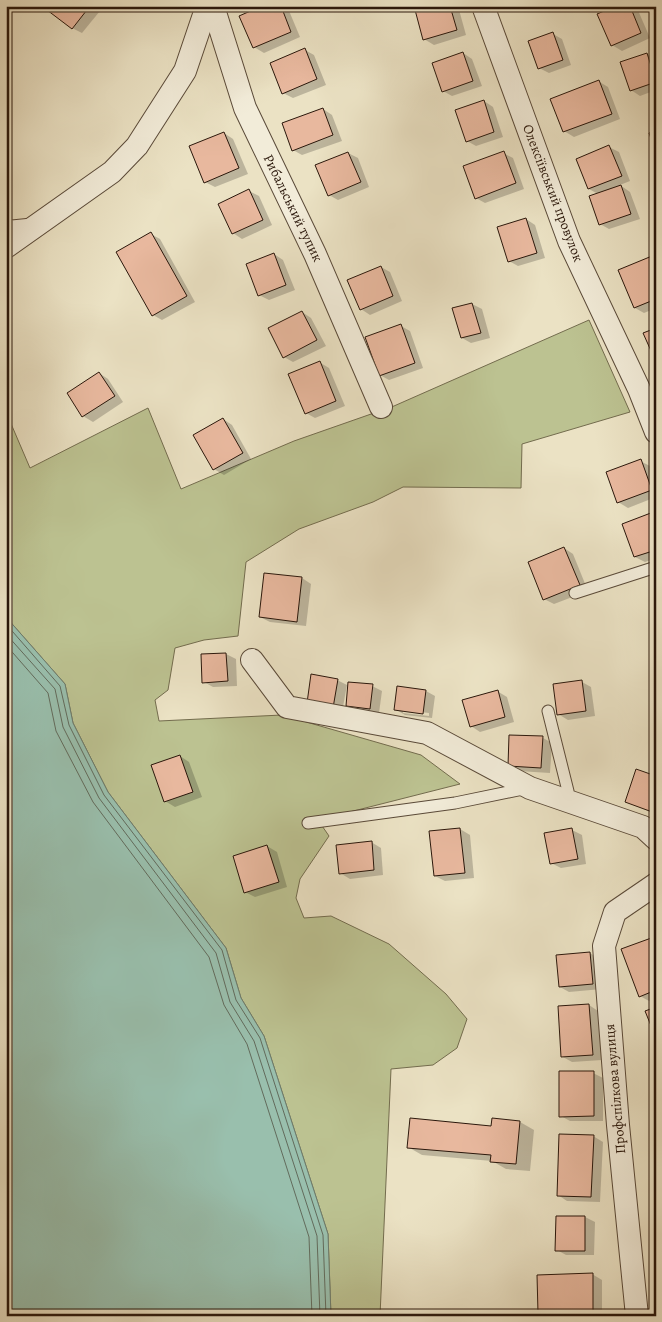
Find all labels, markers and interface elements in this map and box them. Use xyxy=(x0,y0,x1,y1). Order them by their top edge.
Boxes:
street label: Олексіївський провулок xyxy=(518,121,588,265)
street label: Рибальський тупик xyxy=(259,151,327,265)
street label: Профспілкова вулиця xyxy=(600,1023,630,1155)

